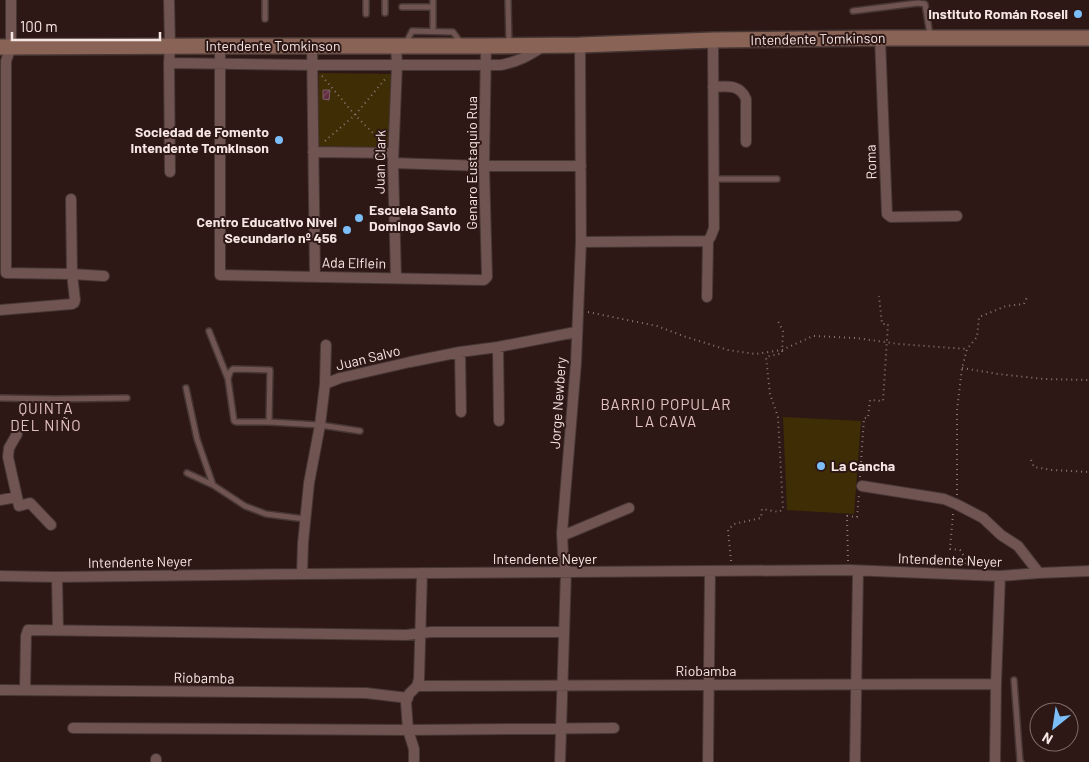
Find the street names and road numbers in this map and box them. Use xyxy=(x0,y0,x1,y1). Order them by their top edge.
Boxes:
street label: Intendente Tomkinson xyxy=(750,29,886,48)
street label: Intendente Tomkinson xyxy=(206,37,341,54)
street label: Genaro Eustaquio Rua xyxy=(463,96,480,230)
street label: Juan Clark xyxy=(370,130,389,194)
street label: Roma xyxy=(861,144,880,180)
street label: Ada Elflein xyxy=(322,253,386,272)
street label: Juan Salvo xyxy=(334,341,402,374)
street label: Jorge Newbery xyxy=(546,356,569,450)
street label: Intendente Neyer xyxy=(898,549,1002,570)
street label: Intendente Neyer xyxy=(493,550,597,567)
street label: Intendente Neyer xyxy=(88,552,192,571)
street label: Riobamba xyxy=(676,662,736,679)
street label: Riobamba xyxy=(173,668,235,687)

